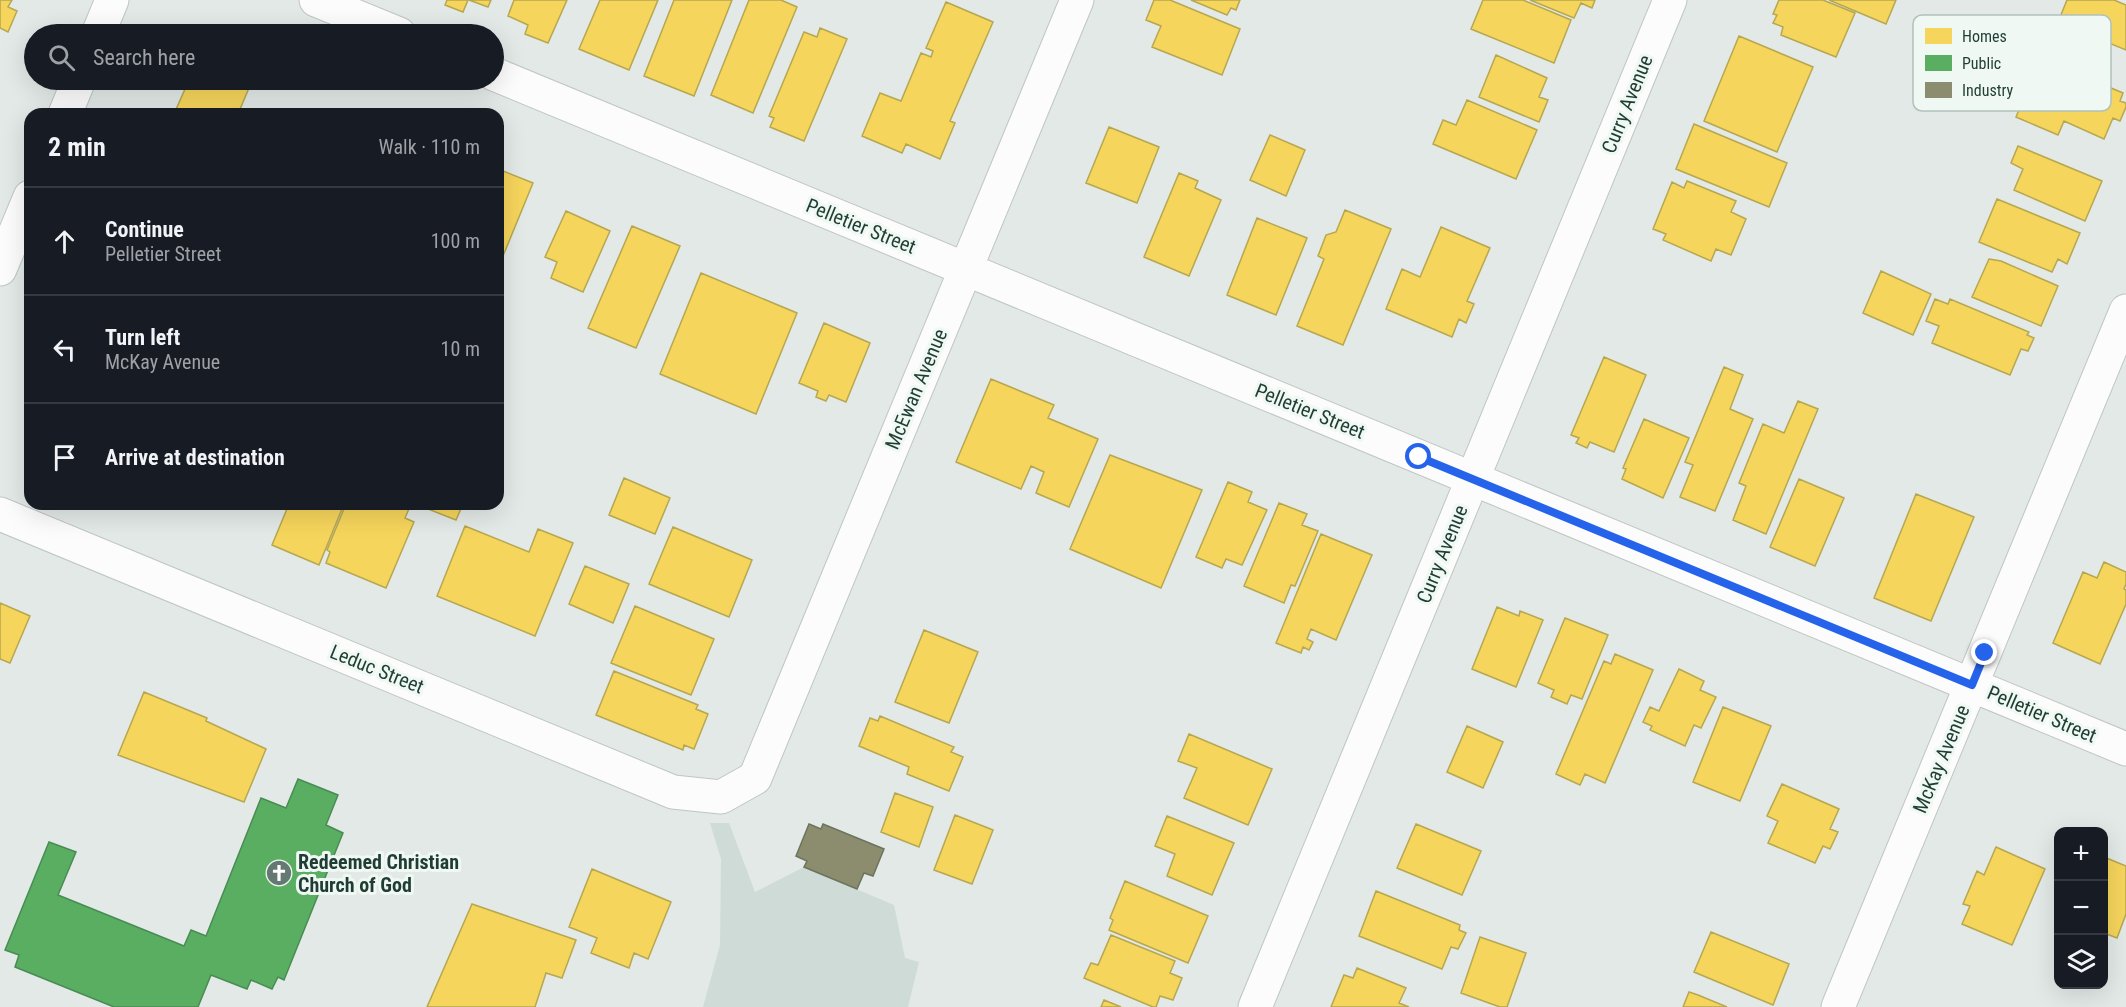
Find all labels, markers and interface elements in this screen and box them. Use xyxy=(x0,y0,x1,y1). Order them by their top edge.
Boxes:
legend xyxy=(1913,15,2111,111)
search box xyxy=(24,24,504,90)
text: Homes xyxy=(1962,27,2007,46)
icon: search xyxy=(45,41,78,74)
text: Search here xyxy=(93,45,195,70)
street label: Curry Avenue xyxy=(1596,51,1658,157)
text: Public xyxy=(1962,54,2001,73)
text: Industry xyxy=(1962,81,2013,100)
text: 2 min xyxy=(48,132,106,162)
text: Walk · 110 m xyxy=(379,135,480,159)
street label: Pelletier Street xyxy=(803,193,919,259)
text: Continue xyxy=(105,217,184,242)
icon: ahead xyxy=(48,225,81,258)
text: 100 m xyxy=(431,229,480,253)
text: Pelletier Street xyxy=(105,242,221,266)
text: Turn left xyxy=(105,325,180,350)
street label: McEwan Avenue xyxy=(880,325,952,453)
icon: left xyxy=(48,333,81,366)
text: 10 m xyxy=(441,337,480,361)
text: McKay Avenue xyxy=(105,350,220,374)
street label: Pelletier Street xyxy=(1252,378,1368,444)
icon: arrive xyxy=(48,441,81,474)
route start xyxy=(1405,443,1431,469)
text: Arrive at destination xyxy=(105,445,285,470)
street label: Curry Avenue xyxy=(1411,501,1473,607)
street label: Leduc Street xyxy=(327,639,428,699)
route end xyxy=(1971,639,1997,665)
street label: Pelletier Street xyxy=(1984,680,2100,748)
street label: McKay Avenue xyxy=(1907,701,1975,817)
map controls xyxy=(2054,827,2108,989)
button: + xyxy=(2054,827,2108,881)
place label: Redeemed Christian Church of God xyxy=(298,850,459,897)
church icon: Redeemed Christian Church of God xyxy=(264,858,294,888)
button: − xyxy=(2054,881,2108,935)
button: layers xyxy=(2054,935,2108,989)

